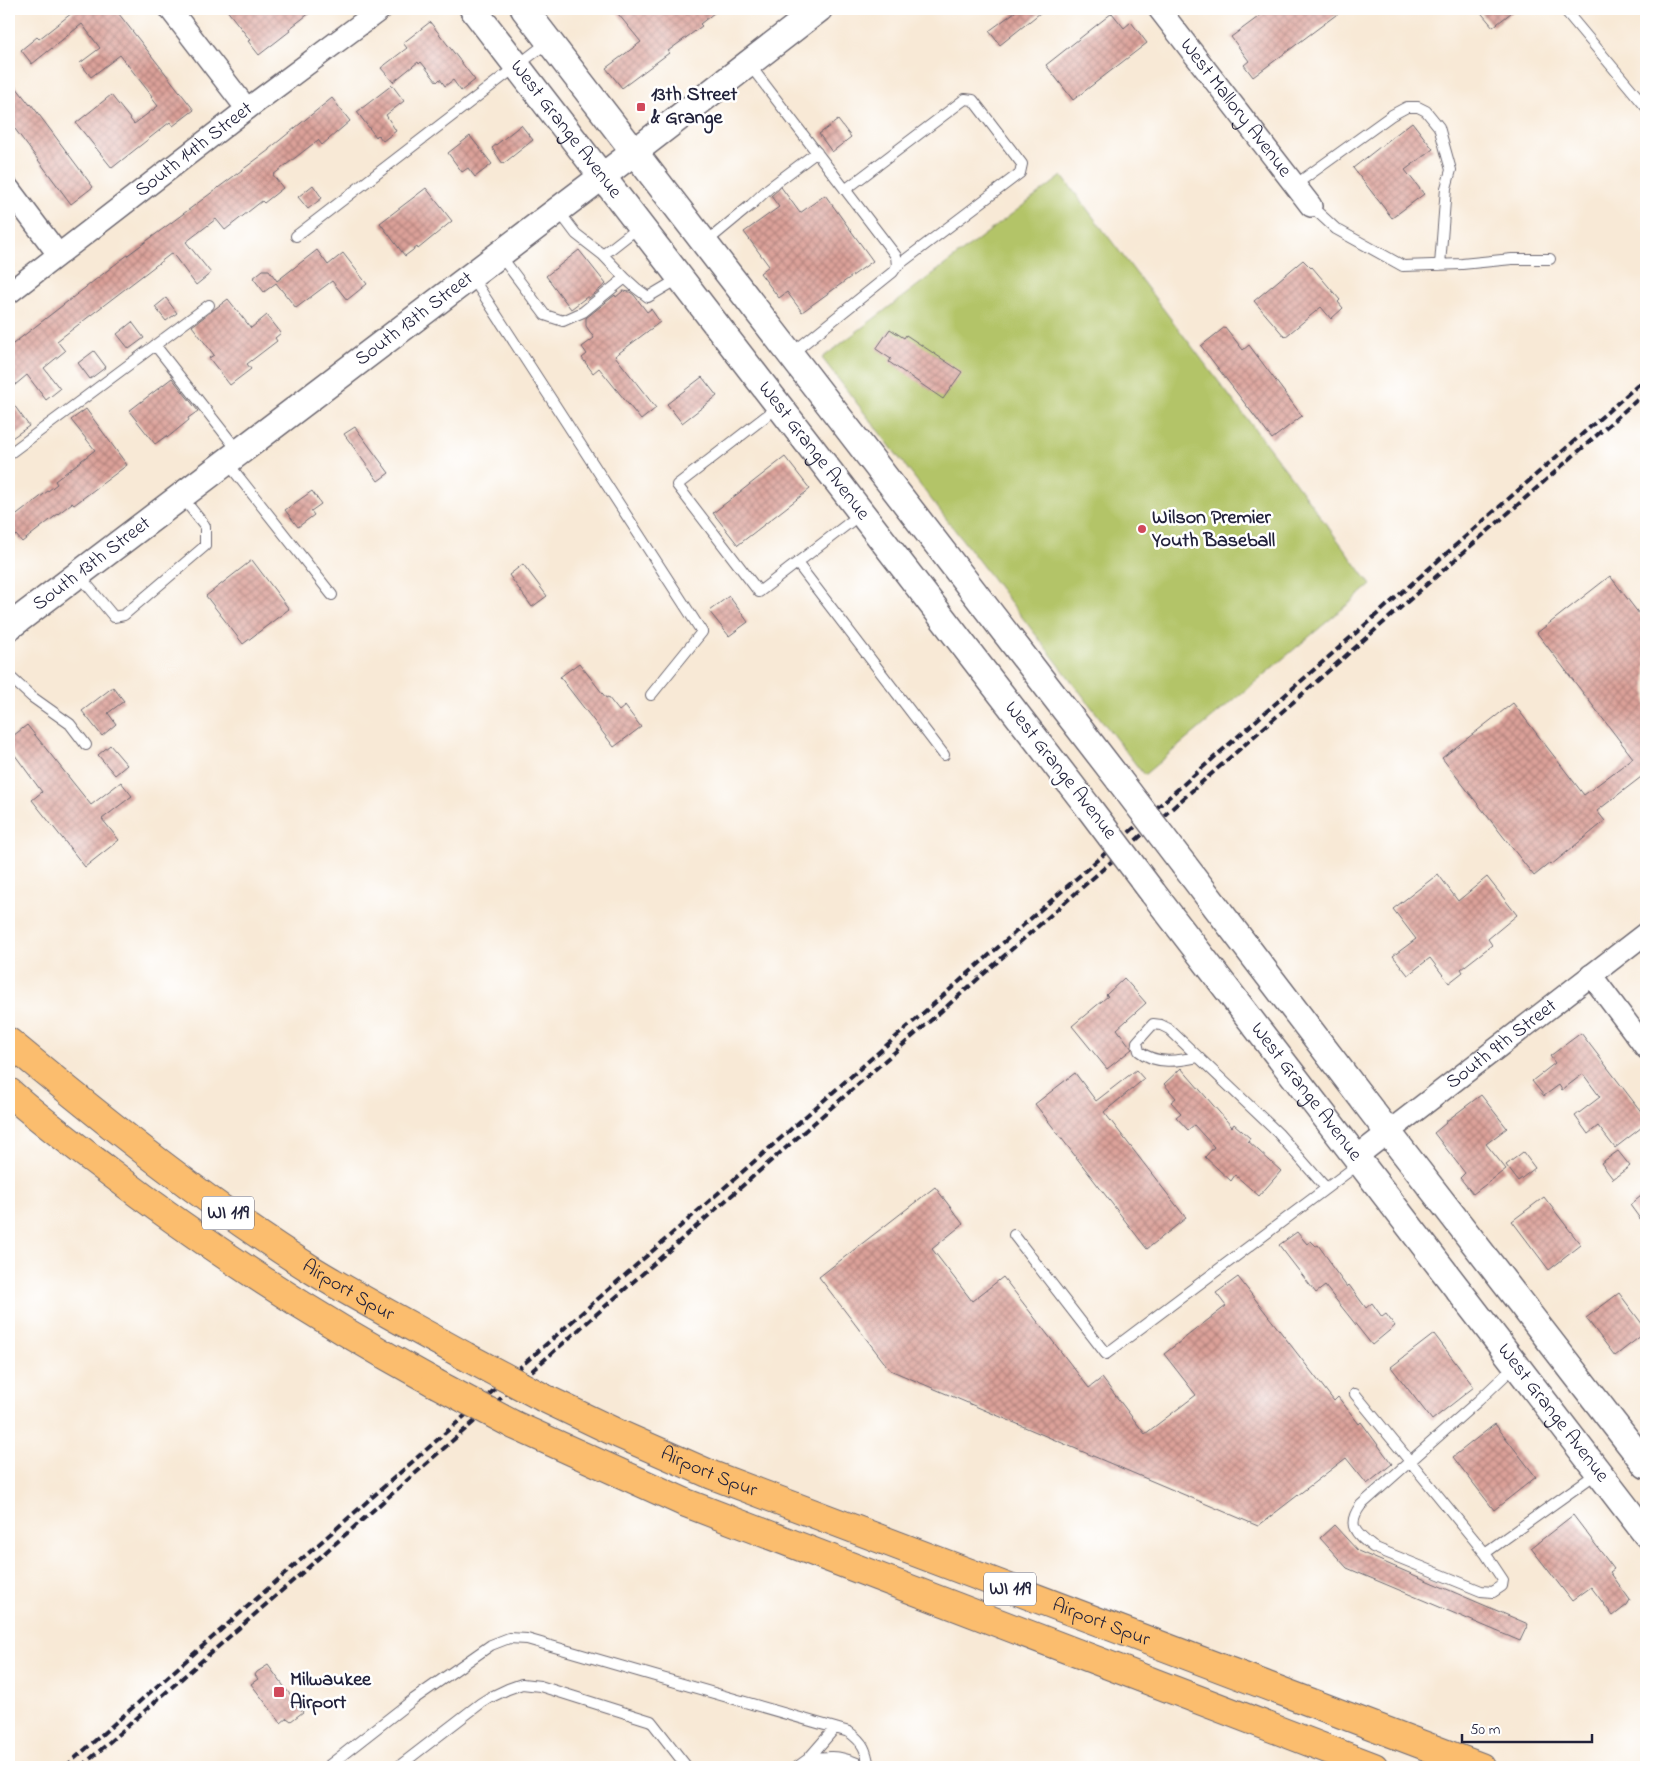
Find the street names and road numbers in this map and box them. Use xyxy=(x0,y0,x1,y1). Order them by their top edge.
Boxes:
street label: West Mallory Avenue xyxy=(1172,32,1298,184)
street label: West Grange Avenue xyxy=(503,54,629,205)
street label: South 14th Street xyxy=(129,95,259,205)
street label: South 13th Street xyxy=(349,264,480,374)
street label: West Grange Avenue xyxy=(751,375,877,527)
street label: South 13th Street xyxy=(26,509,157,619)
street label: West Grange Avenue xyxy=(996,696,1123,847)
street label: South 9th Street xyxy=(1440,992,1564,1097)
street label: West Grange Avenue xyxy=(1243,1016,1369,1168)
road number: WI 119 xyxy=(202,1196,254,1230)
street label: Airport Spur xyxy=(296,1252,400,1329)
street label: West Grange Avenue xyxy=(1490,1337,1616,1489)
street label: Airport Spur xyxy=(656,1439,762,1506)
road number: WI 119 xyxy=(984,1572,1036,1606)
street label: Airport Spur xyxy=(1048,1591,1155,1655)

